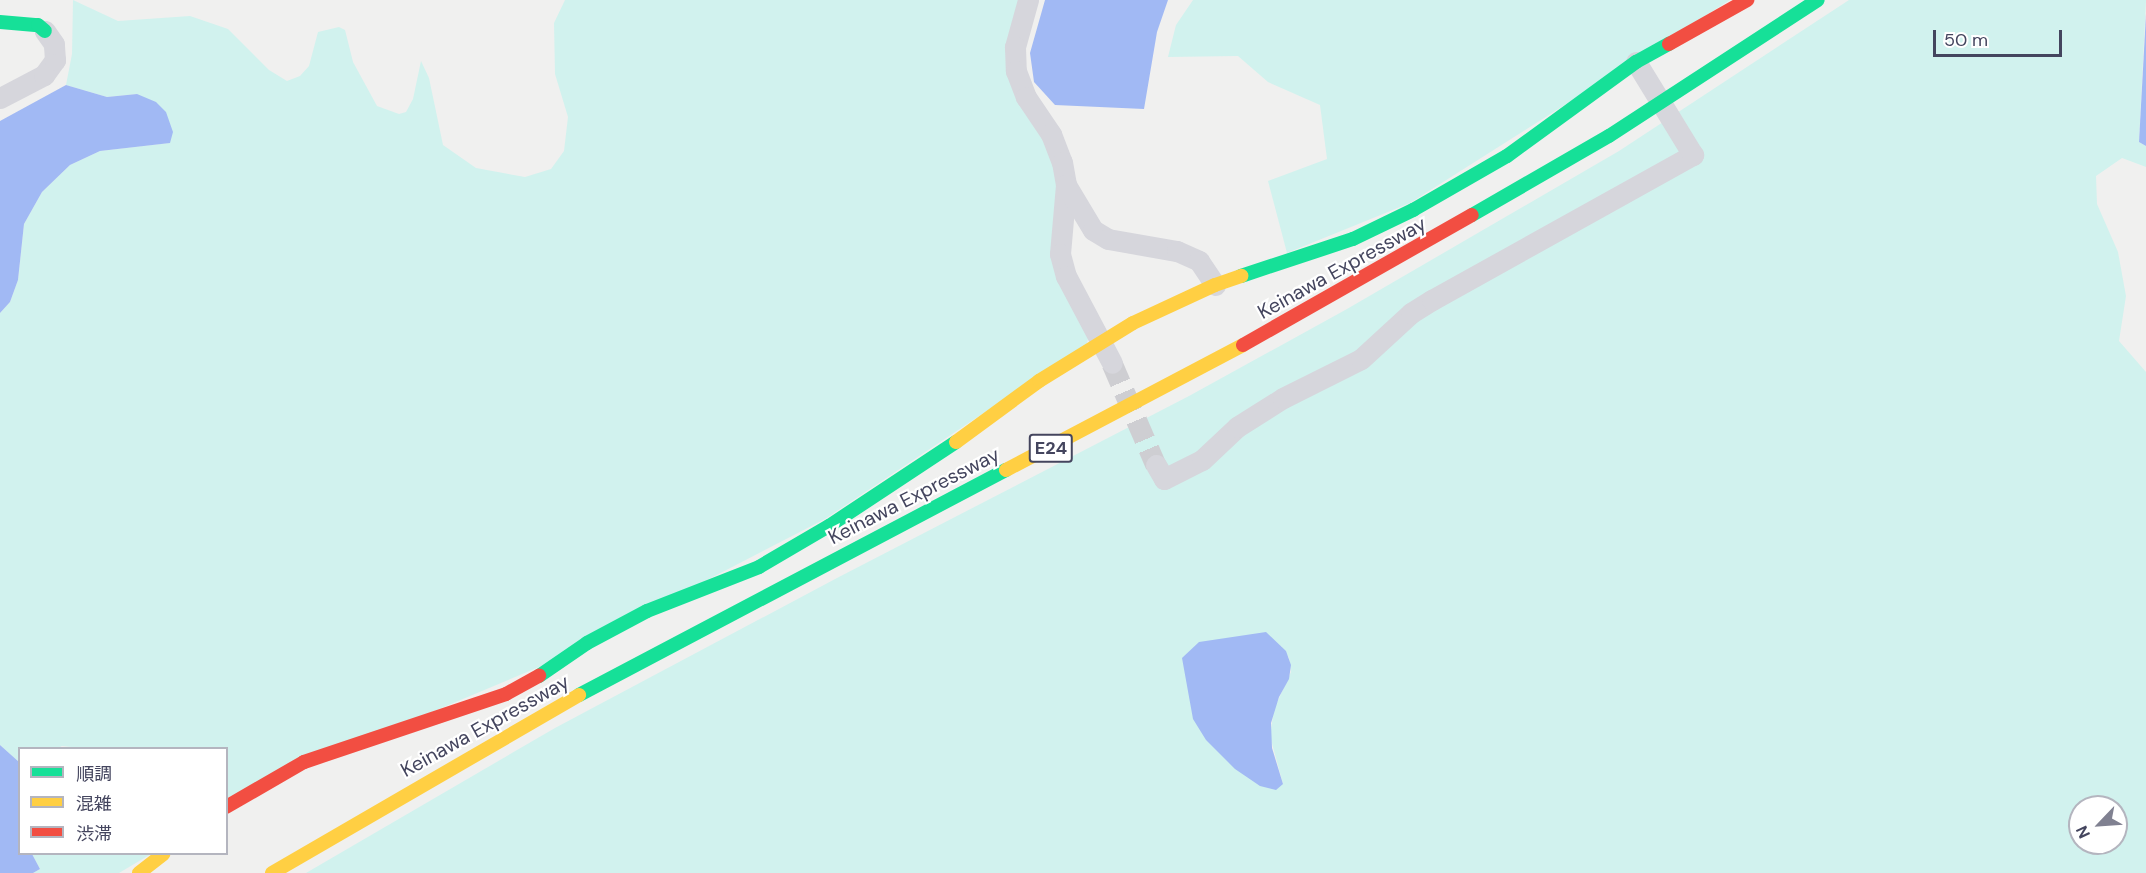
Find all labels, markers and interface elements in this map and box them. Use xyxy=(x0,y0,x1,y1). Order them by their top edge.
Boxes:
scale bar xyxy=(1936,18,2065,56)
text: 50 m xyxy=(1944,28,1988,52)
street label: Keinawa Expressway xyxy=(1254,212,1430,324)
road number: E24 xyxy=(1028,433,1074,463)
street label: Keinawa Expressway xyxy=(824,442,1004,550)
street label: Keinawa Expressway xyxy=(397,670,573,782)
legend xyxy=(18,747,228,855)
text: 順調 xyxy=(76,762,112,786)
text: 混雑 xyxy=(76,792,112,816)
north arrow xyxy=(2068,795,2128,855)
text: 渋滞 xyxy=(76,822,112,846)
text: N xyxy=(2071,822,2095,842)

